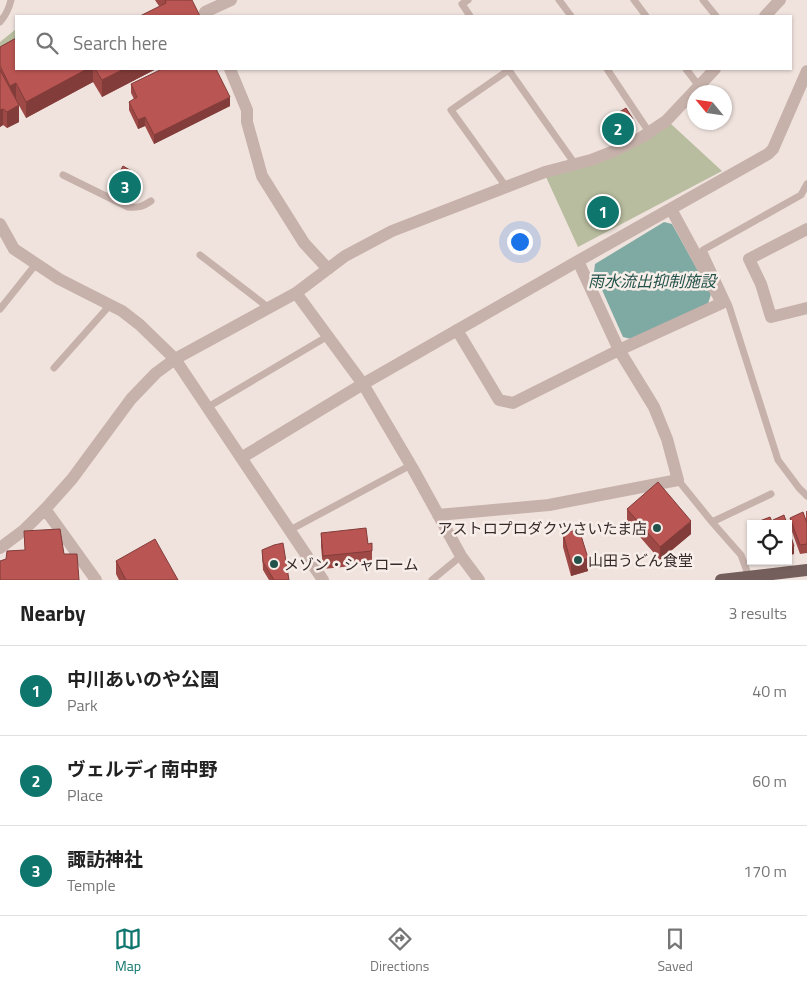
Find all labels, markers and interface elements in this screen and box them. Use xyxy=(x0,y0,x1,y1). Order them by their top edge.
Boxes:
search box xyxy=(15,15,792,70)
text: Search here xyxy=(73,28,167,57)
icon: search xyxy=(33,29,61,57)
north arrow xyxy=(687,85,732,130)
pin: 2 xyxy=(602,110,634,148)
pin: 3 xyxy=(109,168,141,206)
pin: 1 xyxy=(587,193,619,231)
your location xyxy=(507,229,533,255)
water label: 雨水流出抑制施設 xyxy=(588,269,718,293)
place label: アストロプロダクツさいたま店 xyxy=(437,517,647,540)
map controls xyxy=(747,520,792,565)
button: locate xyxy=(747,520,792,565)
marker: アストロプロダクツさいたま店 xyxy=(651,522,663,534)
place label: 山田うどん食堂 xyxy=(588,549,693,572)
place label: メゾン・シャローム xyxy=(284,553,419,576)
marker: 山田うどん食堂 xyxy=(572,554,584,566)
marker: メゾン・シャローム xyxy=(268,558,280,570)
text: Nearby xyxy=(20,597,85,629)
text: 3 results xyxy=(728,601,787,625)
text: 中川あいのや公園 xyxy=(67,664,219,693)
text: 1 xyxy=(32,679,40,703)
text: 40 m xyxy=(752,679,787,703)
text: Park xyxy=(67,693,98,717)
text: ヴェルディ南中野 xyxy=(67,754,218,783)
text: 2 xyxy=(32,769,40,793)
text: 60 m xyxy=(752,769,787,793)
text: Place xyxy=(67,783,103,807)
text: 諏訪神社 xyxy=(67,844,143,873)
text: 3 xyxy=(32,859,40,883)
text: 170 m xyxy=(743,859,787,883)
text: Temple xyxy=(67,873,116,897)
tab: Map xyxy=(114,925,142,976)
tab: Directions xyxy=(370,925,429,976)
tab: Saved xyxy=(657,925,693,976)

